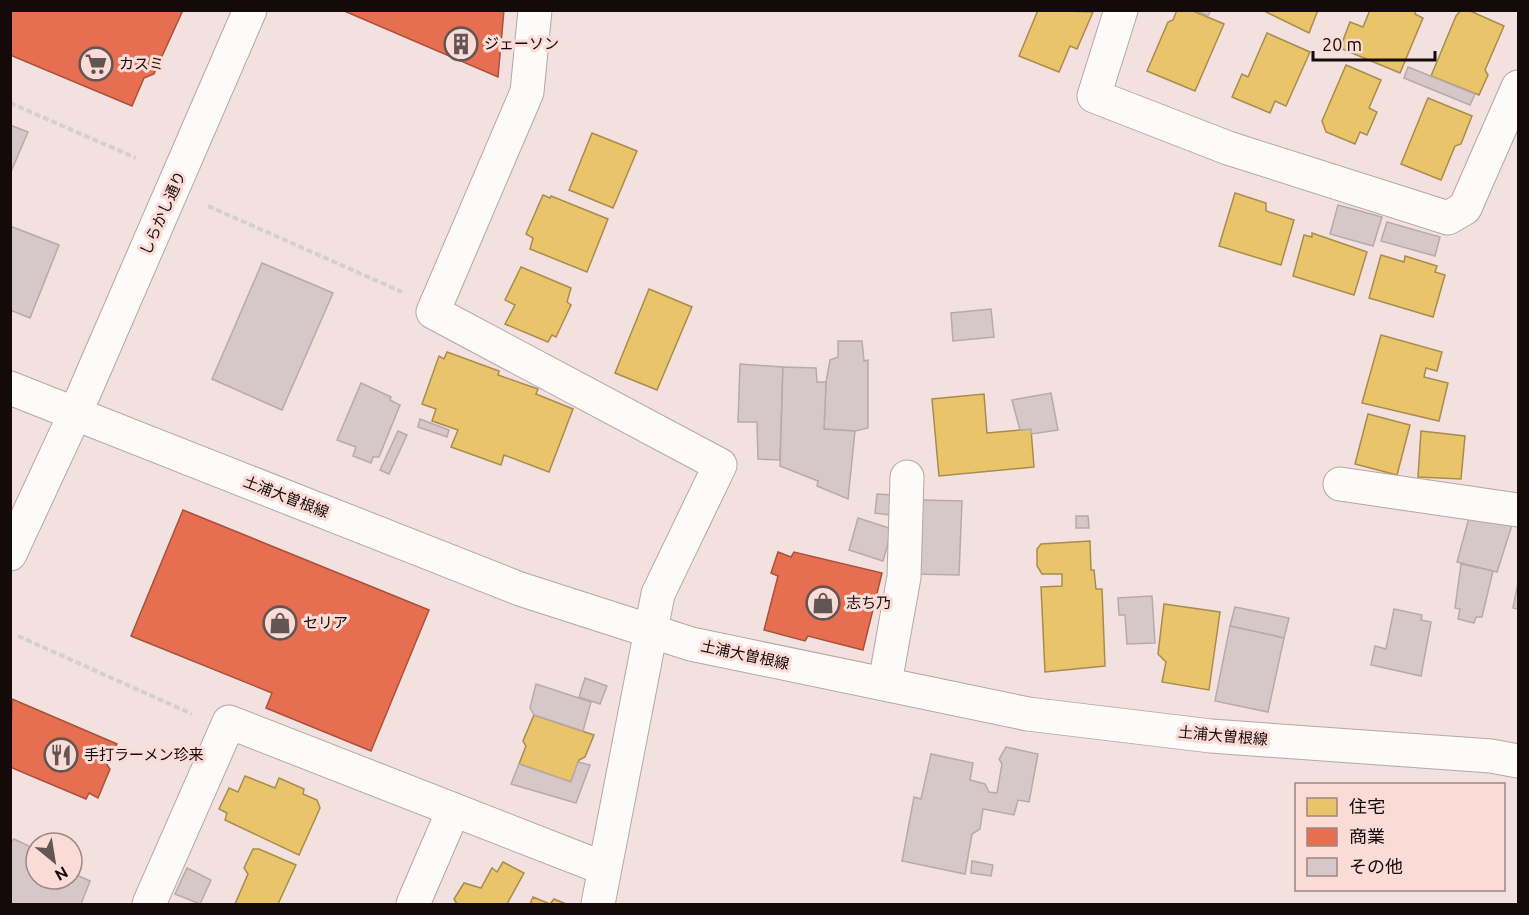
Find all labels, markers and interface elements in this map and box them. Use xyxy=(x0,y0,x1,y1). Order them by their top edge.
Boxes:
scale bar xyxy=(1313,24,1434,62)
building icon: ジェーソン xyxy=(443,26,479,62)
text: 20 m xyxy=(1322,34,1362,54)
place label: ジェーソン xyxy=(484,35,559,52)
supermarket icon: カスミ xyxy=(78,46,114,82)
place label: カスミ xyxy=(119,55,164,72)
street label: しらかし通り xyxy=(136,168,189,257)
street label: 土浦大曽根線 xyxy=(241,472,331,521)
shop icon: 志ち乃 xyxy=(805,585,841,621)
place label: 志ち乃 xyxy=(846,594,891,611)
shop icon: セリア xyxy=(262,605,298,641)
place label: セリア xyxy=(303,614,348,631)
street label: 土浦大曽根線 xyxy=(699,637,791,672)
street label: 土浦大曽根線 xyxy=(1177,723,1269,748)
restaurant icon: 手打ラーメン珍来 xyxy=(43,737,79,773)
place label: 手打ラーメン珍来 xyxy=(84,746,203,763)
legend xyxy=(1295,783,1505,891)
text: 住宅 xyxy=(1349,796,1385,816)
text: 商業 xyxy=(1349,826,1385,846)
north arrow xyxy=(24,831,84,891)
text: その他 xyxy=(1349,856,1403,876)
text: N xyxy=(52,863,71,885)

